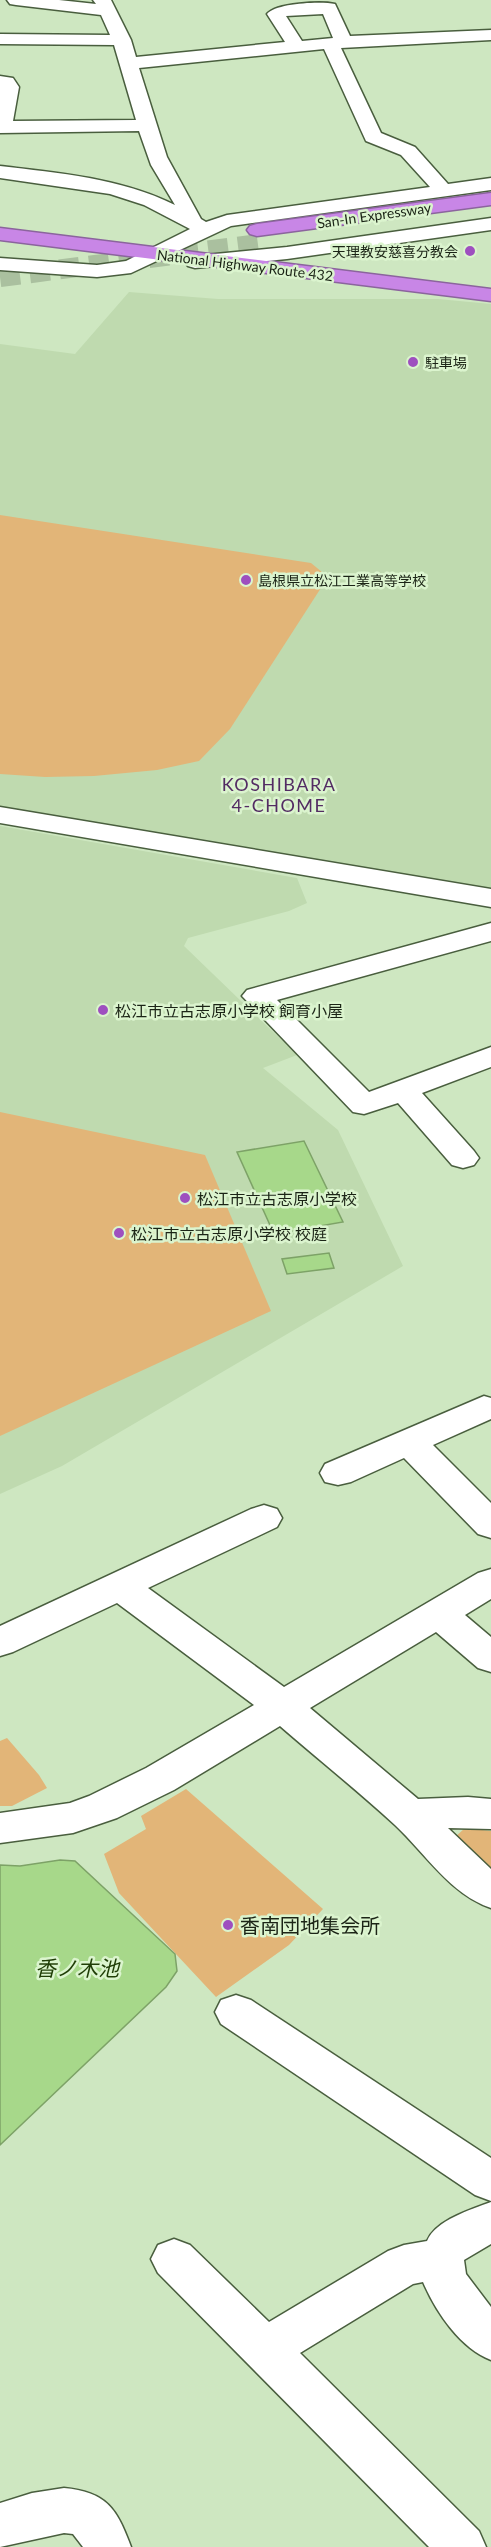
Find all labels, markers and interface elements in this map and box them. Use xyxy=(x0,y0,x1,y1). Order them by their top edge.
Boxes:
street label: San-In Expressway xyxy=(316,198,433,231)
place label: 天理教安慈喜分教会 xyxy=(332,243,458,260)
marker: 天理教安慈喜分教会 xyxy=(463,244,477,258)
street label: National Highway Route 432 xyxy=(156,246,334,284)
place label: 駐車場 xyxy=(425,354,467,371)
marker: 駐車場 xyxy=(406,355,420,369)
place label: 島根県立松江工業高等学校 xyxy=(258,572,426,589)
marker: 島根県立松江工業高等学校 xyxy=(239,573,253,587)
district label: KOSHIBARA 4-CHOME xyxy=(222,773,336,816)
place label: 松江市立古志原小学校 飼育小屋 xyxy=(115,1001,343,1020)
marker: 松江市立古志原小学校 飼育小屋 xyxy=(96,1003,110,1017)
place label: 松江市立古志原小学校 xyxy=(197,1189,357,1208)
marker: 松江市立古志原小学校 xyxy=(178,1191,192,1205)
place label: 松江市立古志原小学校 校庭 xyxy=(131,1224,327,1243)
marker: 松江市立古志原小学校 校庭 xyxy=(112,1226,126,1240)
place label: 香南団地集会所 xyxy=(240,1913,380,1937)
marker: 香南団地集会所 xyxy=(221,1918,235,1932)
water label: 香ノ木池 xyxy=(35,1955,121,1980)

